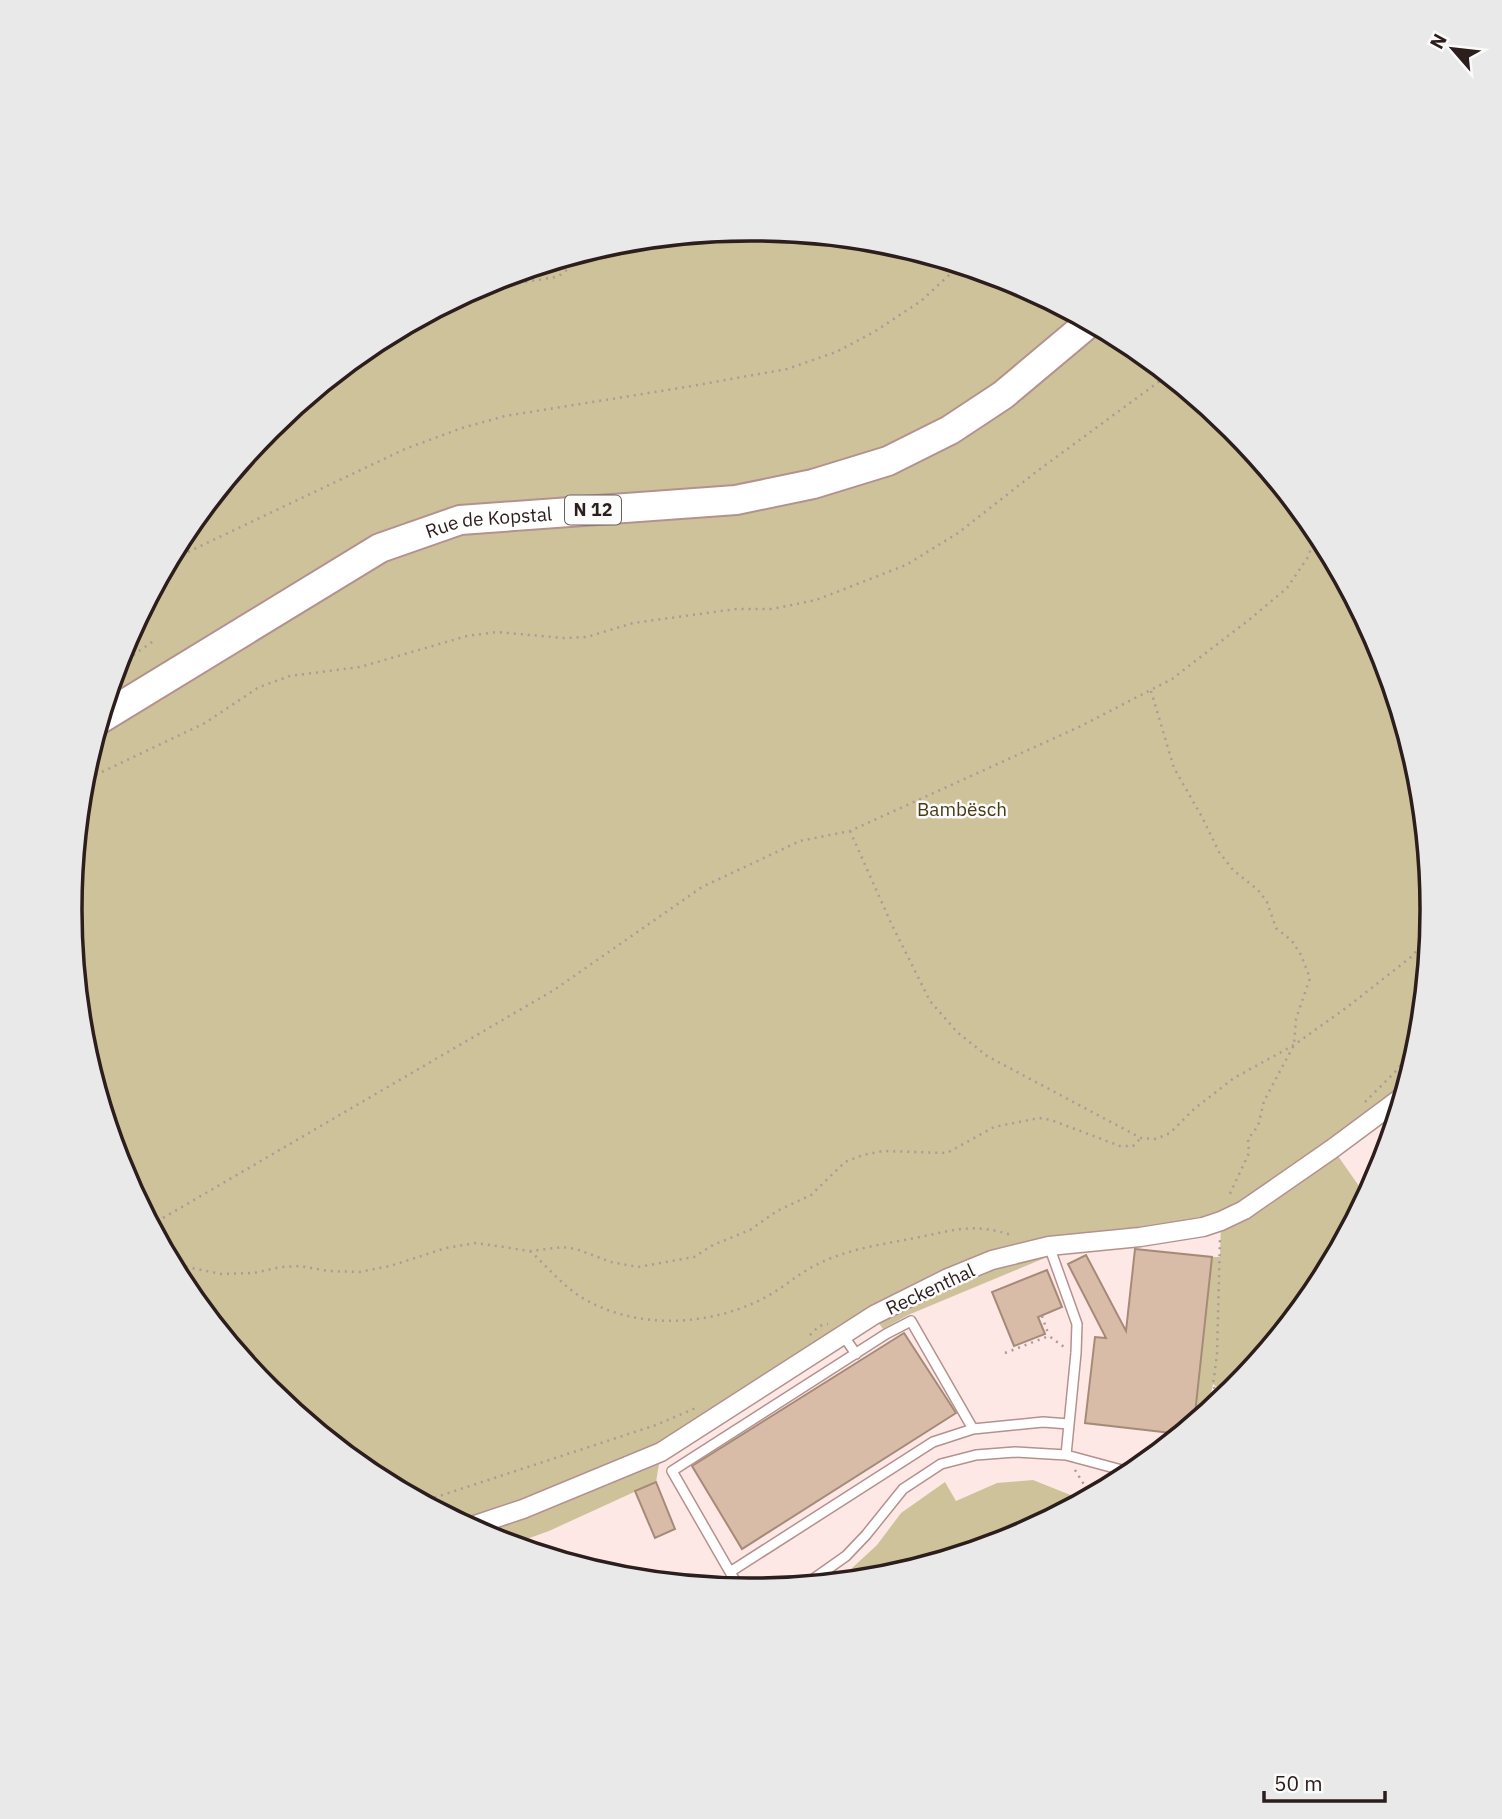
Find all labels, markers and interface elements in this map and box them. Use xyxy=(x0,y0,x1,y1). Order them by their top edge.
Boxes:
north arrow xyxy=(1418,14,1488,84)
text: N xyxy=(1424,29,1452,53)
road number: N 12 xyxy=(565,496,621,524)
street label: Rue de Kopstal xyxy=(422,501,553,543)
park label: Bambësch xyxy=(917,797,1007,821)
street label: Reckenthal xyxy=(882,1258,978,1320)
scale bar xyxy=(1264,1759,1385,1803)
text: 50 m xyxy=(1274,1769,1323,1797)

